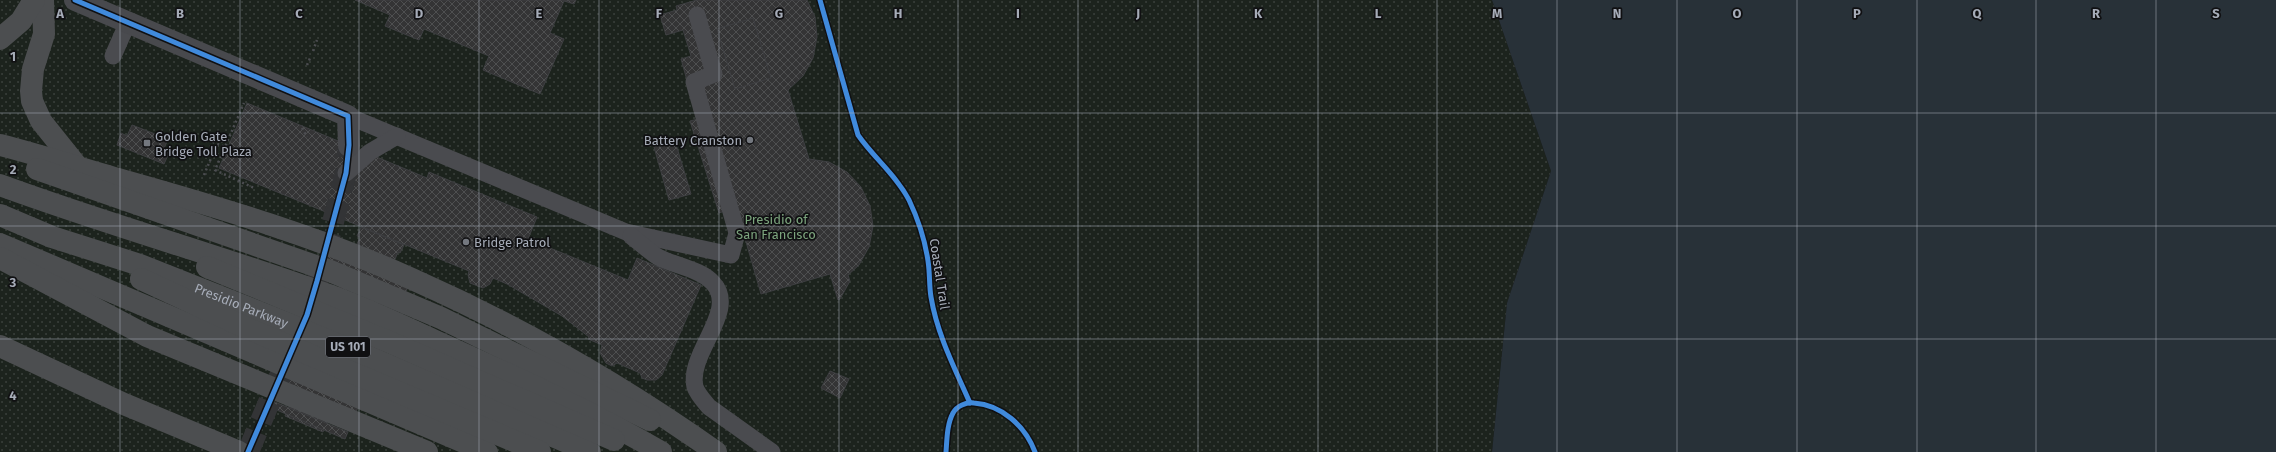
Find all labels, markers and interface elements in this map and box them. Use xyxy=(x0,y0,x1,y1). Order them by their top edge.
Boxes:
text: A xyxy=(55,6,64,21)
text: B xyxy=(176,6,184,21)
text: C xyxy=(295,6,303,21)
text: D xyxy=(415,6,424,21)
text: E xyxy=(536,6,543,21)
text: F xyxy=(656,6,663,21)
text: G xyxy=(775,6,783,21)
text: H xyxy=(894,6,902,21)
text: I xyxy=(1016,6,1020,21)
text: J xyxy=(1135,6,1140,21)
text: K xyxy=(1254,6,1263,21)
text: L xyxy=(1375,6,1382,21)
text: M xyxy=(1492,6,1502,21)
text: N xyxy=(1613,6,1621,21)
text: O xyxy=(1733,6,1742,21)
text: P xyxy=(1853,6,1861,21)
text: Q xyxy=(1973,6,1983,21)
text: R xyxy=(2092,6,2101,21)
text: S xyxy=(2212,6,2220,21)
text: 1 xyxy=(10,49,16,64)
place label: Golden Gate Bridge Toll Plaza xyxy=(155,129,252,159)
place label: Battery Cranston xyxy=(644,133,742,148)
marker: Battery Cranston xyxy=(745,135,755,145)
marker: Golden Gate Bridge Toll Plaza xyxy=(142,138,152,148)
text: 2 xyxy=(10,162,17,177)
park label: Presidio of San Francisco xyxy=(736,212,816,242)
place label: Bridge Patrol xyxy=(474,235,550,250)
marker: Bridge Patrol xyxy=(461,237,471,247)
street label: Coastal Trail xyxy=(926,237,953,311)
text: 3 xyxy=(9,275,17,290)
street label: Presidio Parkway xyxy=(192,280,291,331)
road number: US 101 xyxy=(326,337,370,357)
text: 4 xyxy=(9,388,17,403)

